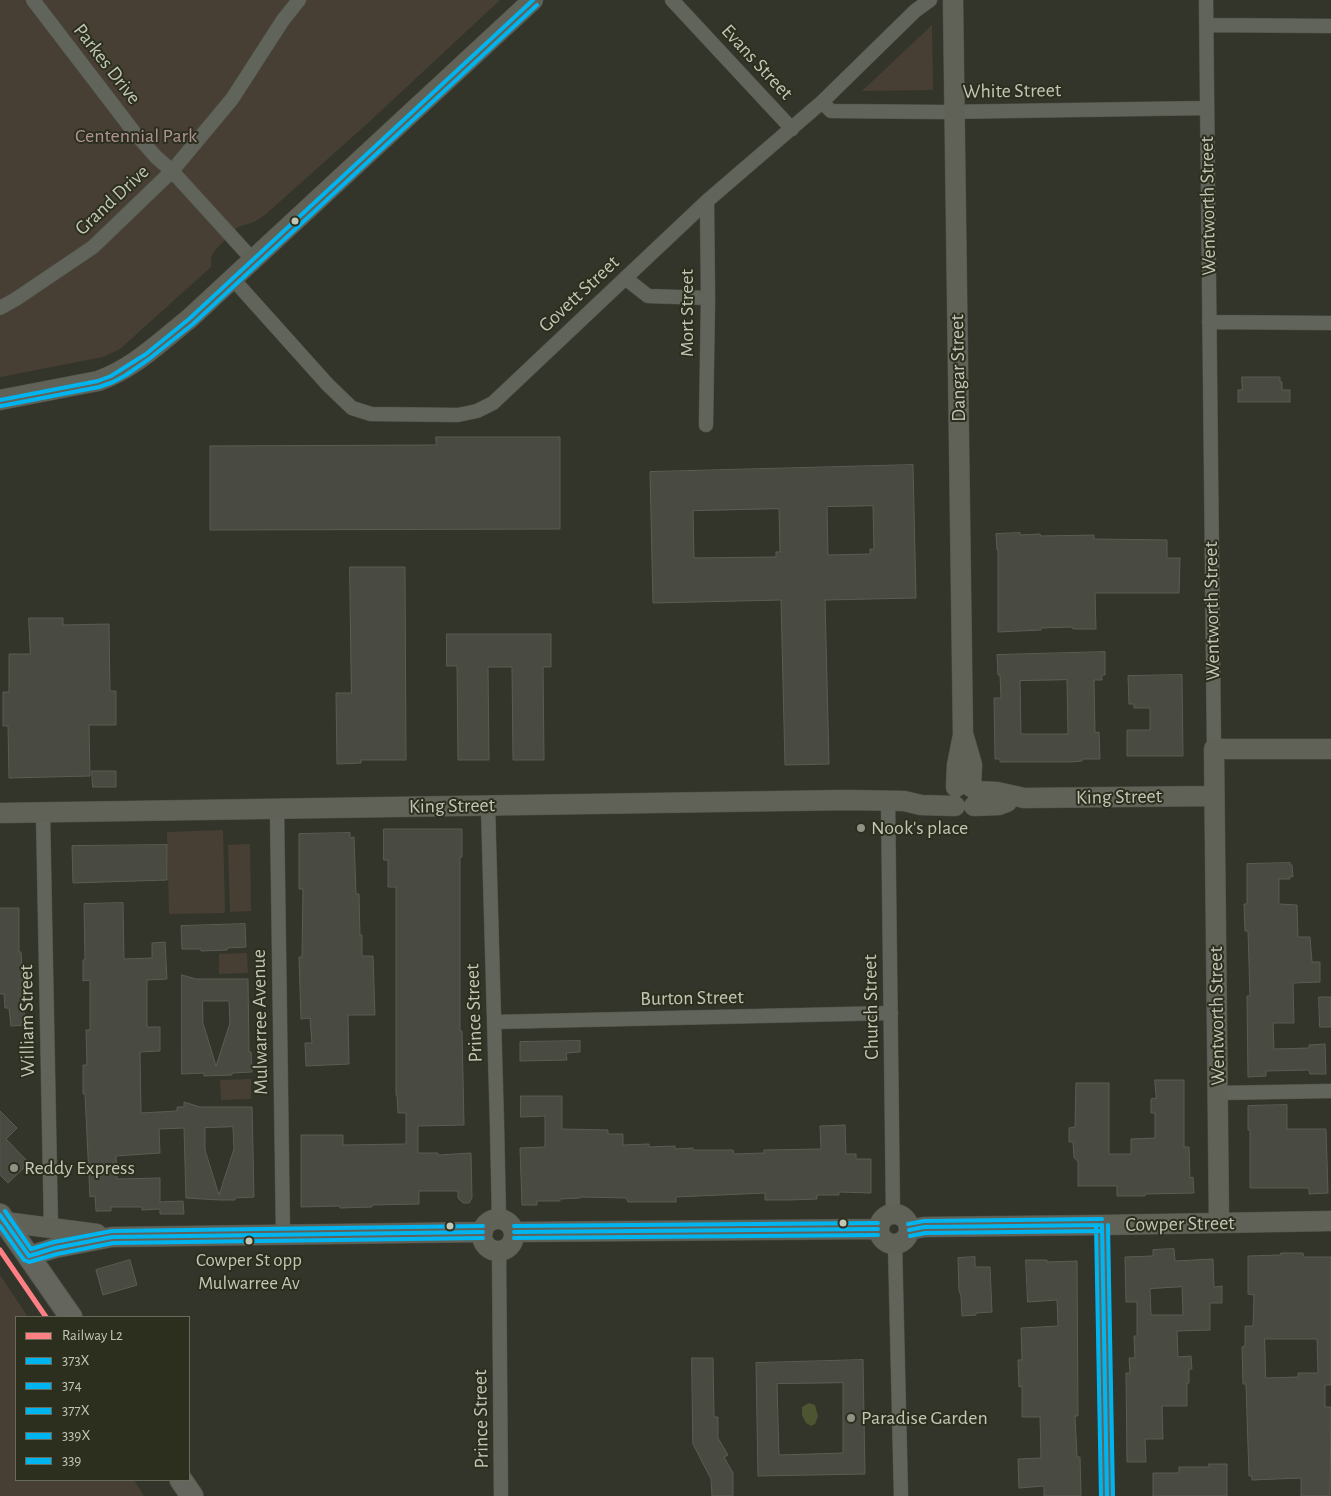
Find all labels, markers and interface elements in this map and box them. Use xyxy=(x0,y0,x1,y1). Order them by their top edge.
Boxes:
street label: Parkes Drive xyxy=(68,19,146,109)
street label: Evans Street xyxy=(716,19,798,105)
street label: White Street xyxy=(962,78,1062,104)
park label: Centennial Park xyxy=(75,124,197,148)
street label: Wentworth Street xyxy=(1195,136,1221,276)
street label: Grand Drive xyxy=(70,160,154,240)
unlabelled marker xyxy=(290,216,300,226)
street label: Govett Street xyxy=(534,251,624,337)
street label: Mort Street xyxy=(675,269,699,357)
street label: Dangar Street xyxy=(945,314,971,422)
street label: Wentworth Street xyxy=(1199,541,1225,681)
street label: King Street xyxy=(1076,784,1162,810)
street label: King Street xyxy=(409,793,495,819)
place label: Nook's place xyxy=(871,816,968,840)
marker: Nook's place xyxy=(855,822,867,834)
street label: Wentworth Street xyxy=(1204,946,1230,1086)
street label: Mulwarree Avenue xyxy=(247,949,273,1095)
street label: Church Street xyxy=(858,954,884,1060)
street label: Prince Street xyxy=(460,963,488,1063)
street label: William Street xyxy=(14,964,40,1078)
street label: Burton Street xyxy=(640,985,744,1011)
place label: Reddy Express xyxy=(24,1156,135,1180)
marker: Reddy Express xyxy=(8,1162,20,1174)
street label: Cowper Street xyxy=(1125,1211,1235,1237)
unlabelled marker xyxy=(838,1218,848,1228)
unlabelled marker xyxy=(445,1221,455,1231)
marker: Cowper St opp Mulwarree Av xyxy=(244,1236,254,1246)
place label: Cowper St opp Mulwarree Av xyxy=(196,1249,302,1293)
legend xyxy=(15,1316,190,1481)
text: Railway L2 xyxy=(62,1328,123,1343)
text: 373X xyxy=(62,1353,90,1368)
street label: Prince Street xyxy=(468,1369,494,1469)
text: 374 xyxy=(62,1378,82,1393)
text: 377X xyxy=(62,1403,90,1418)
place label: Paradise Garden xyxy=(861,1406,988,1430)
marker: Paradise Garden xyxy=(845,1412,857,1424)
text: 339X xyxy=(62,1428,90,1443)
text: 339 xyxy=(62,1453,81,1468)

